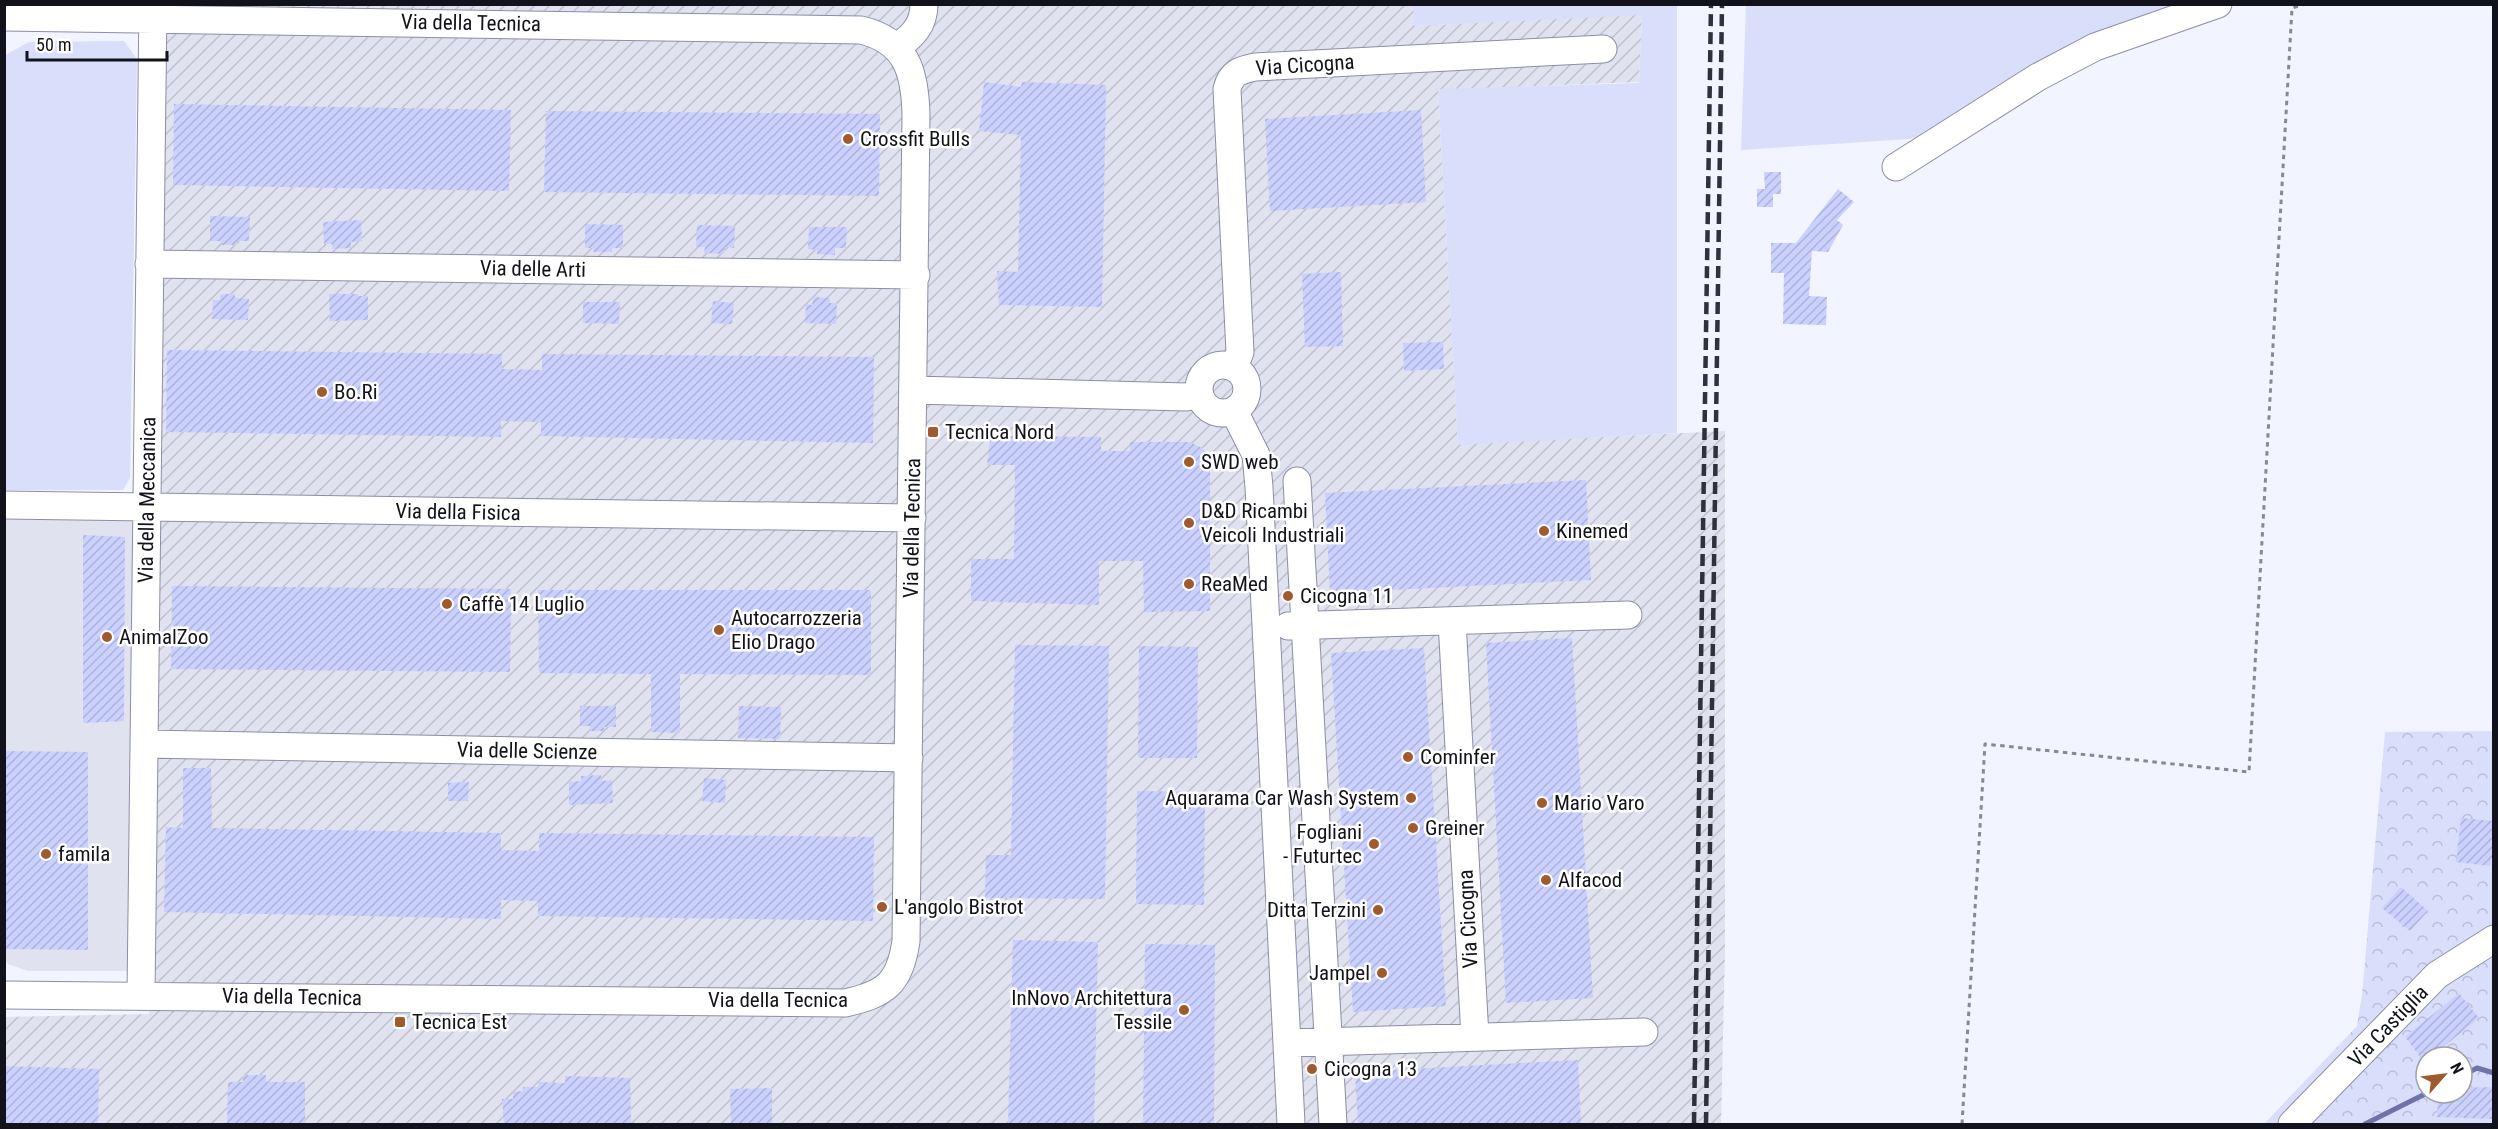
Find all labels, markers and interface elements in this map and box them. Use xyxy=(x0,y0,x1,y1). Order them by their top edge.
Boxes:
street label: Via della Tecnica xyxy=(401,10,541,36)
scale bar xyxy=(27,24,166,62)
text: 50 m xyxy=(36,34,71,55)
street label: Via Cicogna xyxy=(1255,50,1355,80)
place label: Crossfit Bulls xyxy=(860,127,970,151)
marker: Crossfit Bulls xyxy=(841,132,855,146)
street label: Via delle Arti xyxy=(480,256,586,282)
place label: Bo.Ri xyxy=(334,380,378,404)
marker: Bo.Ri xyxy=(315,385,329,399)
street label: Via della Meccanica xyxy=(134,417,160,583)
place label: Tecnica Nord xyxy=(945,420,1054,444)
marker: Tecnica Nord xyxy=(926,425,940,439)
place label: SWD web xyxy=(1201,450,1279,474)
marker: SWD web xyxy=(1182,455,1196,469)
street label: Via della Tecnica xyxy=(899,458,925,598)
street label: Via della Fisica xyxy=(395,499,521,525)
place label: D&D Ricambi Veicoli Industriali xyxy=(1201,499,1344,547)
marker: D&D Ricambi Veicoli Industriali xyxy=(1182,516,1196,530)
place label: Kinemed xyxy=(1556,519,1628,543)
marker: Kinemed xyxy=(1537,524,1551,538)
place label: ReaMed xyxy=(1201,572,1268,596)
marker: ReaMed xyxy=(1182,577,1196,591)
place label: Cicogna 11 xyxy=(1300,584,1393,608)
marker: Cicogna 11 xyxy=(1281,589,1295,603)
place label: Caffè 14 Luglio xyxy=(459,592,584,616)
marker: Caffè 14 Luglio xyxy=(440,597,454,611)
place label: Autocarrozzeria Elio Drago xyxy=(731,606,862,654)
marker: Autocarrozzeria Elio Drago xyxy=(712,623,726,637)
place label: AnimalZoo xyxy=(119,625,209,649)
marker: AnimalZoo xyxy=(100,630,114,644)
street label: Via delle Scienze xyxy=(457,738,598,764)
place label: Cominfer xyxy=(1420,745,1496,769)
marker: Cominfer xyxy=(1401,750,1415,764)
place label: Aquarama Car Wash System xyxy=(1165,786,1399,810)
marker: Aquarama Car Wash System xyxy=(1404,791,1418,805)
place label: Mario Varo xyxy=(1554,791,1645,815)
marker: Mario Varo xyxy=(1535,796,1549,810)
place label: Greiner xyxy=(1425,816,1485,840)
place label: Fogliani - Futurtec xyxy=(1283,820,1362,868)
marker: Greiner xyxy=(1406,821,1420,835)
marker: Fogliani - Futurtec xyxy=(1367,837,1381,851)
place label: famila xyxy=(58,842,110,866)
marker: famila xyxy=(39,847,53,861)
place label: Alfacod xyxy=(1558,868,1622,892)
street label: Via Cicogna xyxy=(1453,869,1483,969)
marker: Alfacod xyxy=(1539,873,1553,887)
place label: L'angolo Bistrot xyxy=(894,895,1023,919)
place label: Ditta Terzini xyxy=(1267,898,1366,922)
marker: L'angolo Bistrot xyxy=(875,900,889,914)
marker: Ditta Terzini xyxy=(1371,903,1385,917)
place label: Jampel xyxy=(1309,961,1370,985)
marker: Jampel xyxy=(1375,966,1389,980)
street label: Via Castiglia xyxy=(2343,980,2433,1072)
street label: Via della Tecnica xyxy=(222,984,362,1010)
place label: InNovo Architettura Tessile xyxy=(1011,986,1172,1034)
street label: Via della Tecnica xyxy=(708,988,848,1012)
marker: InNovo Architettura Tessile xyxy=(1177,1003,1191,1017)
place label: Tecnica Est xyxy=(412,1010,507,1034)
marker: Tecnica Est xyxy=(393,1015,407,1029)
north arrow xyxy=(2414,1045,2474,1105)
place label: Cicogna 13 xyxy=(1324,1057,1417,1081)
text: N xyxy=(2446,1059,2467,1077)
marker: Cicogna 13 xyxy=(1305,1062,1319,1076)

